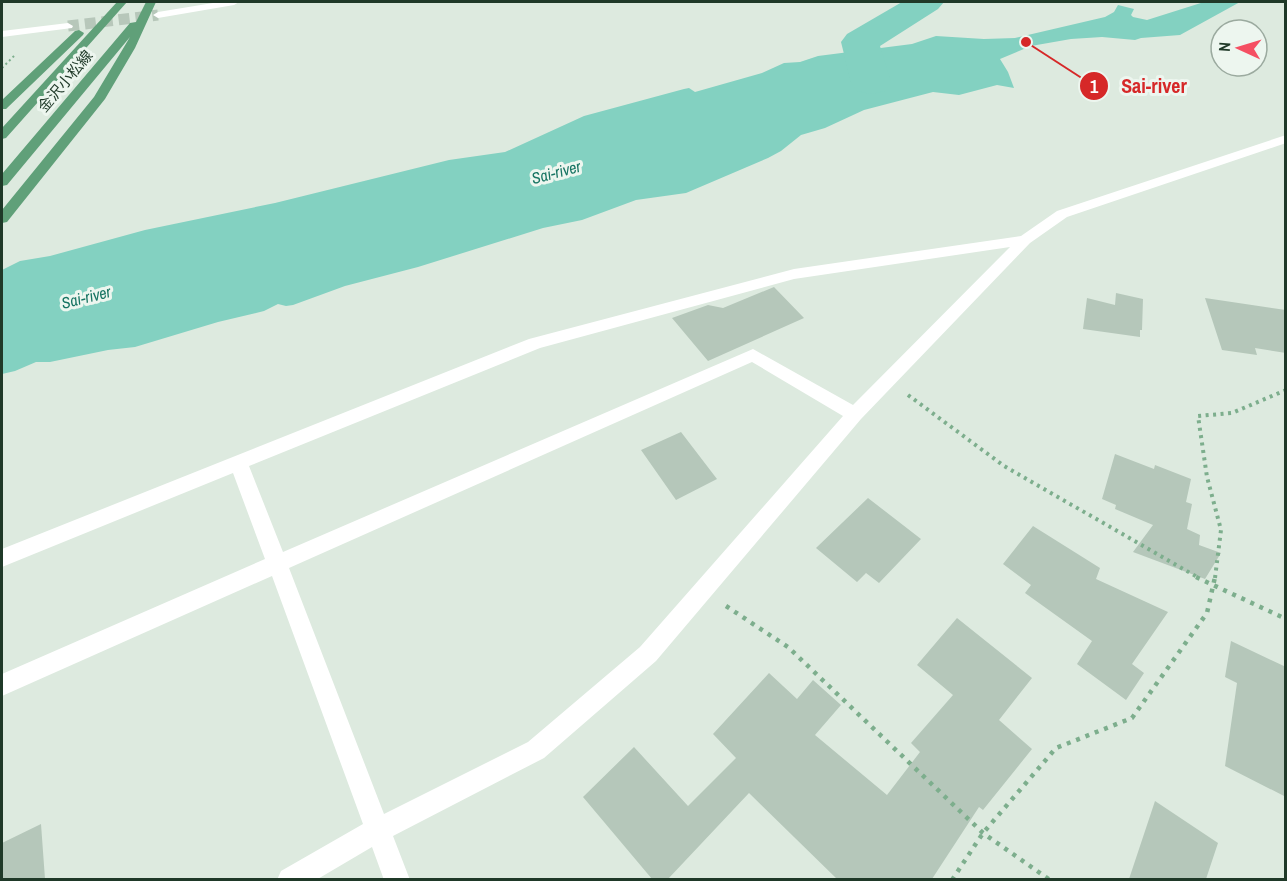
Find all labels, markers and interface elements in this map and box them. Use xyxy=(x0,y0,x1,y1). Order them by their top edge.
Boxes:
north arrow xyxy=(1209,18,1269,78)
text: N xyxy=(1213,41,1235,52)
street label: 金沢小松線 xyxy=(33,46,97,116)
callout: Sai-river xyxy=(1079,67,1199,105)
text: Sai-river xyxy=(1121,72,1187,99)
text: 1 xyxy=(1090,74,1099,99)
water label: Sai-river xyxy=(529,155,584,189)
water label: Sai-river xyxy=(59,280,114,314)

